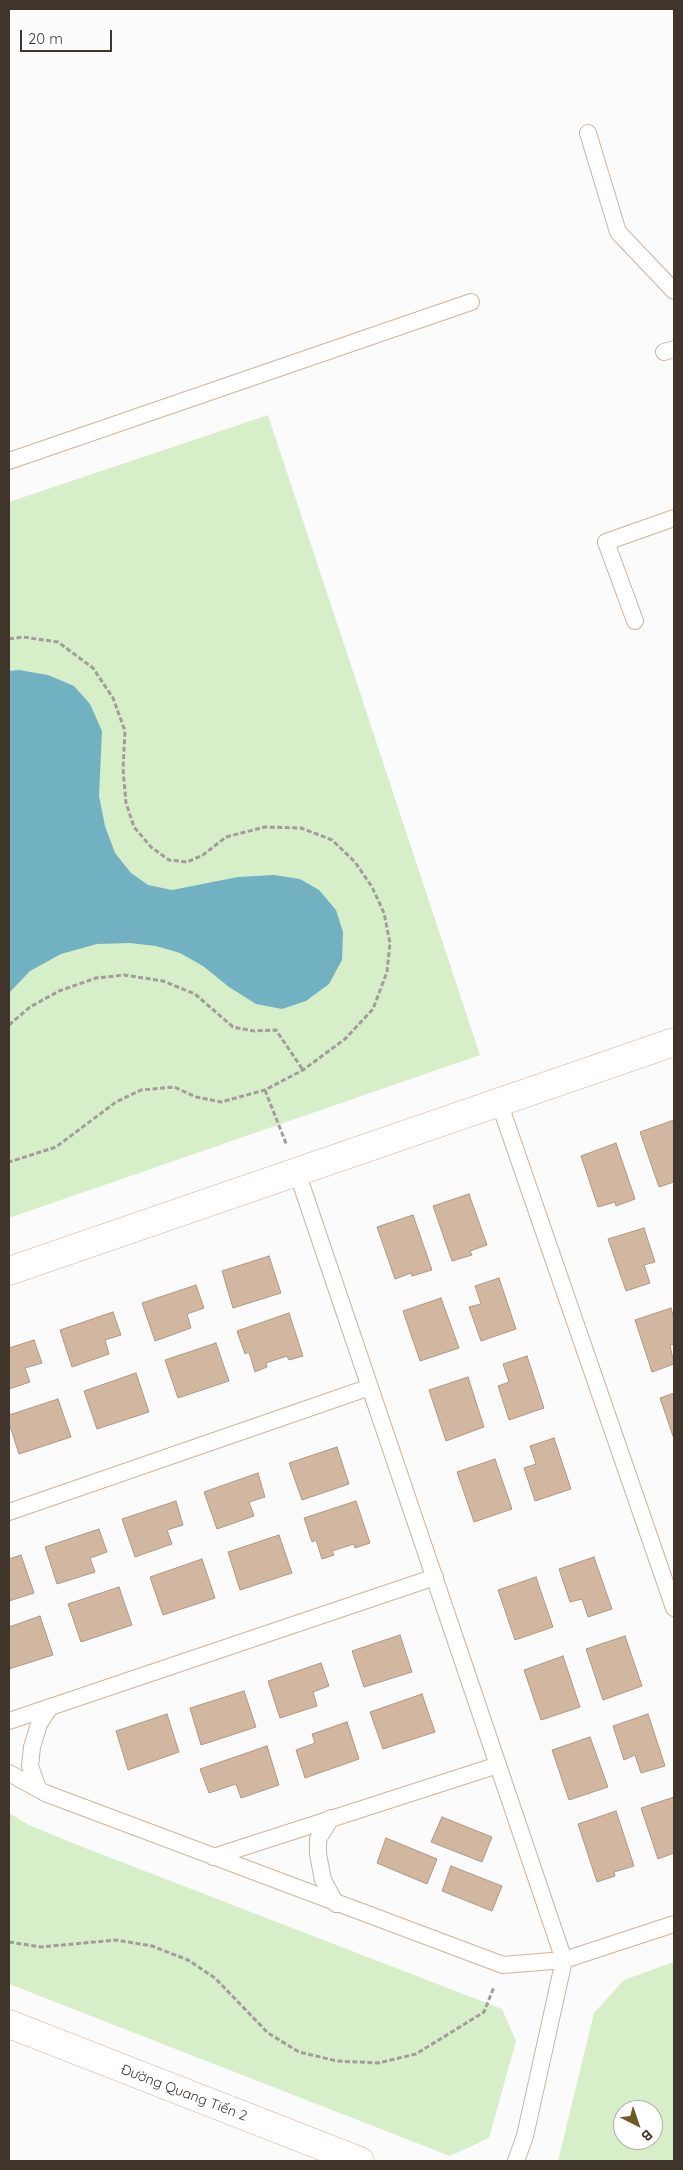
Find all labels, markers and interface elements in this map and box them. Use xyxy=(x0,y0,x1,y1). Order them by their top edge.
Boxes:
scale bar xyxy=(22,20,115,52)
text: 20 m xyxy=(28,29,63,48)
street label: Đường Quang Tiến 2 xyxy=(118,2061,250,2125)
north arrow xyxy=(613,2100,663,2150)
text: B xyxy=(638,2126,657,2145)

